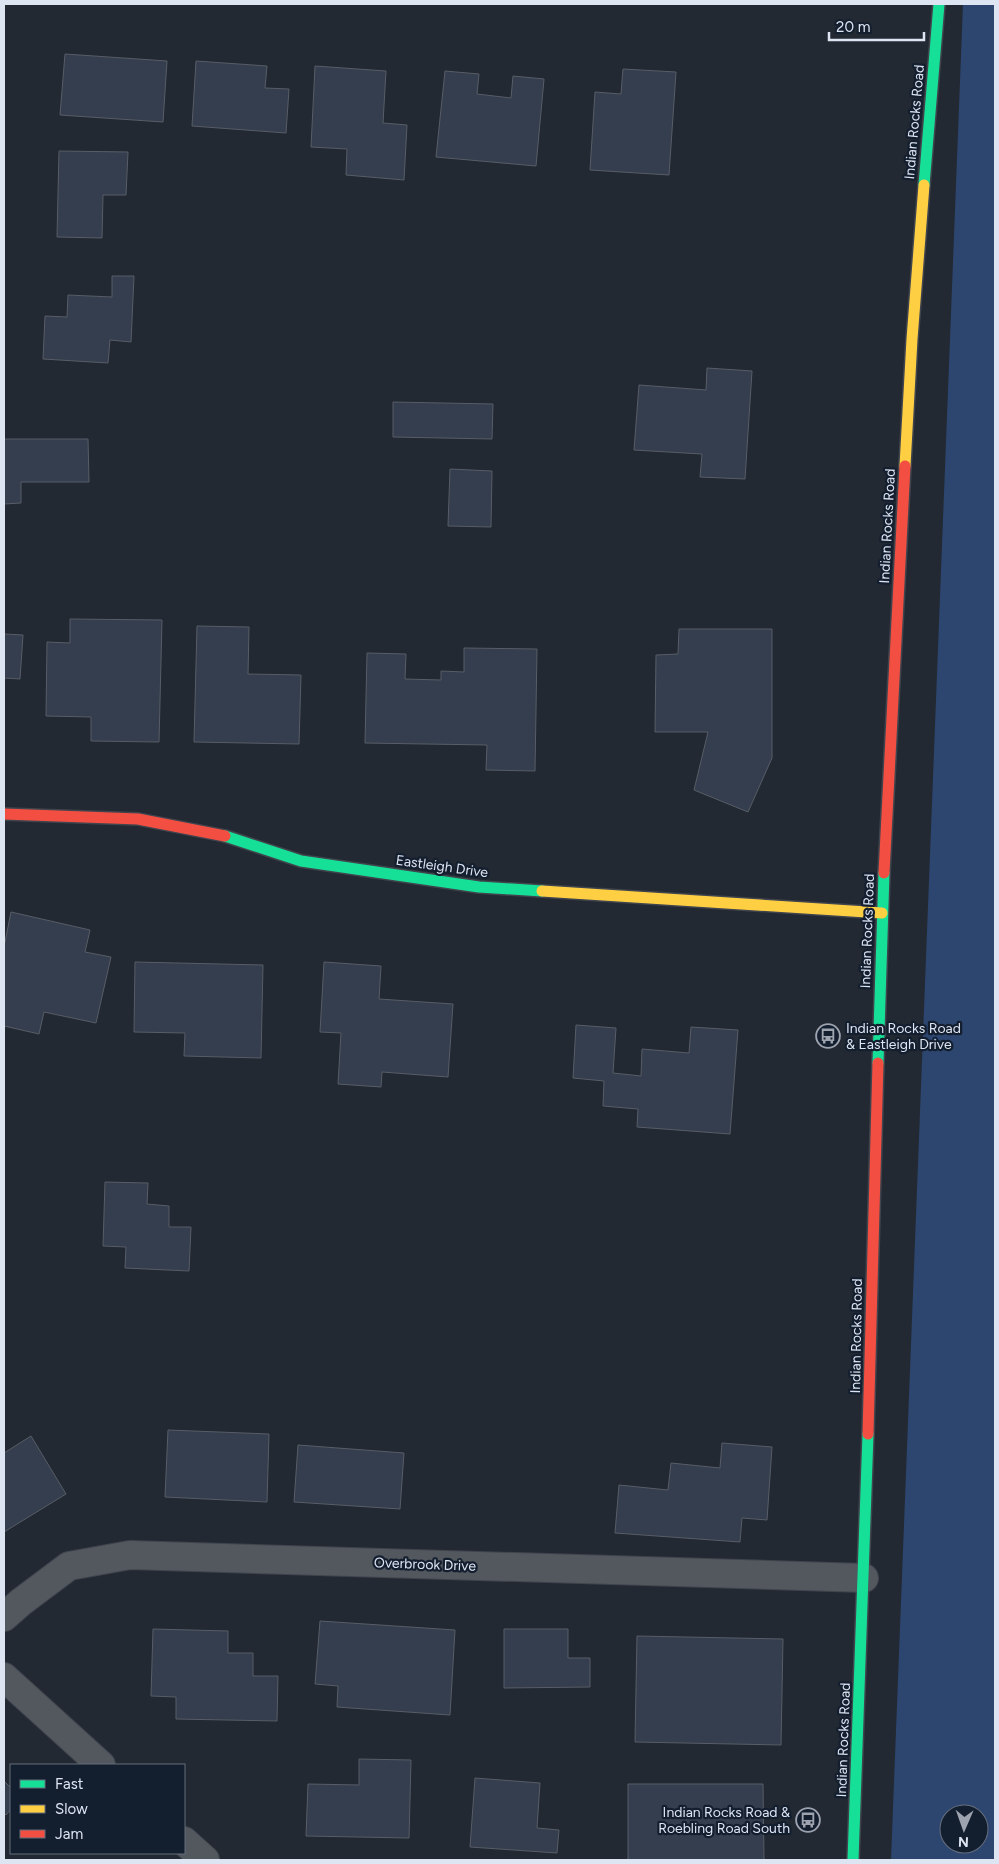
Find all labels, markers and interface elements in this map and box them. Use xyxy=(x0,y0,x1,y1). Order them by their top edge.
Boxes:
scale bar xyxy=(829,10,924,42)
text: 20 m xyxy=(836,18,870,36)
street label: Indian Rocks Road xyxy=(901,64,928,180)
street label: Indian Rocks Road xyxy=(876,468,899,584)
street label: Eastleigh Drive xyxy=(395,852,490,881)
street label: Indian Rocks Road xyxy=(857,873,878,989)
place label: Indian Rocks Road & Eastleigh Drive xyxy=(846,1020,961,1053)
bus stop icon: Indian Rocks Road & Eastleigh Drive xyxy=(815,1023,841,1049)
street label: Indian Rocks Road xyxy=(847,1278,866,1394)
street label: Overbrook Drive xyxy=(374,1554,477,1575)
street label: Indian Rocks Road xyxy=(833,1682,854,1798)
legend xyxy=(10,1764,185,1854)
text: Fast xyxy=(55,1775,84,1793)
text: Slow xyxy=(55,1800,88,1818)
place label: Indian Rocks Road & Roebling Road South xyxy=(658,1804,790,1837)
north arrow xyxy=(939,1804,989,1854)
bus stop icon: Indian Rocks Road & Roebling Road South xyxy=(795,1807,821,1833)
text: Jam xyxy=(55,1825,83,1843)
text: N xyxy=(958,1833,969,1850)

